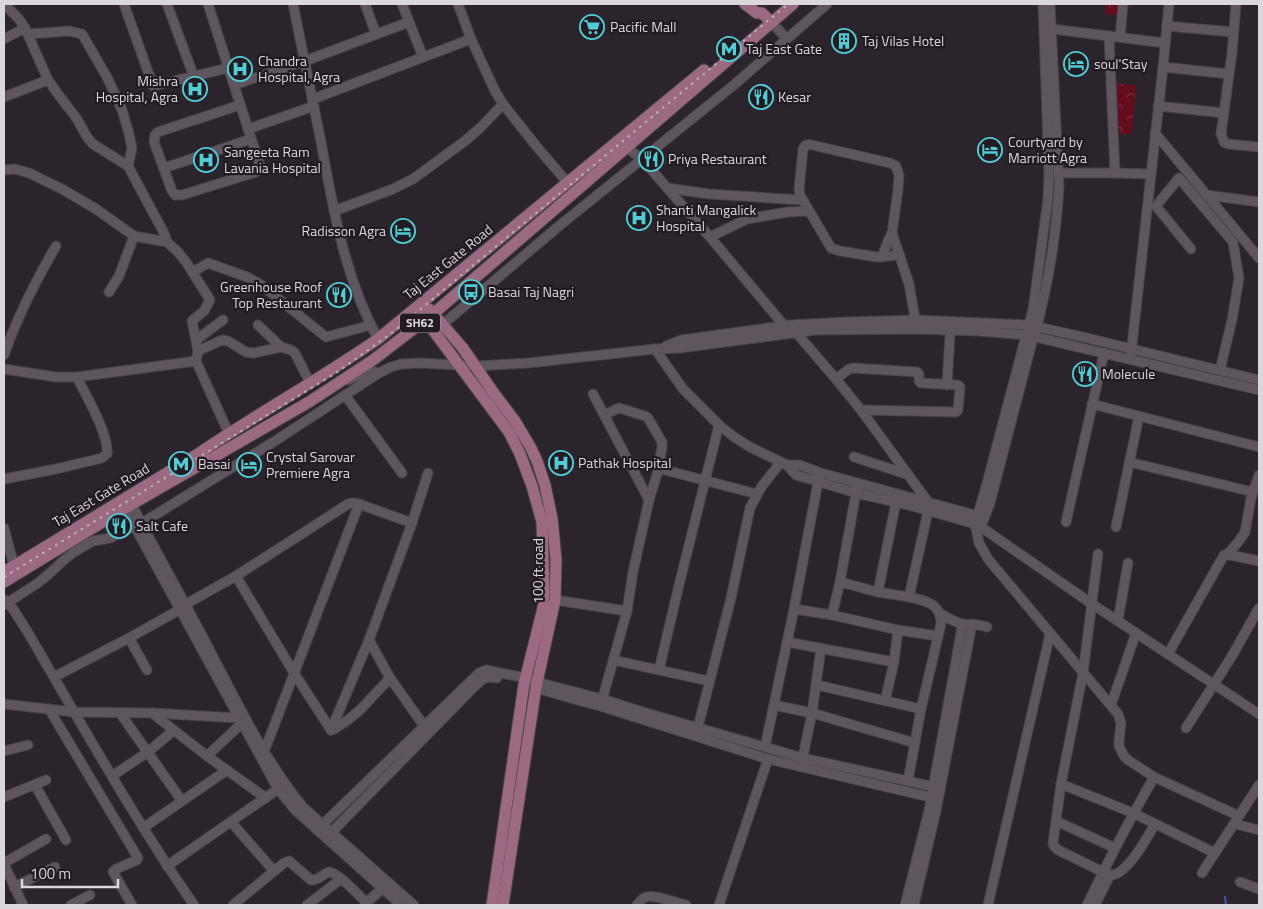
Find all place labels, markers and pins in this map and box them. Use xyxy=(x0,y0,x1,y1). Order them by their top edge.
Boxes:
supermarket icon: Pacific Mall xyxy=(579,14,605,40)
place label: Pacific Mall xyxy=(610,16,677,37)
building icon: Taj Vilas Hotel xyxy=(831,28,857,54)
place label: Taj Vilas Hotel xyxy=(862,30,944,51)
metro station icon: Taj East Gate xyxy=(716,36,742,62)
place label: Taj East Gate xyxy=(746,38,822,59)
place label: Chandra Hospital, Agra xyxy=(258,50,340,87)
hotel icon: soul'Stay xyxy=(1063,51,1089,77)
place label: soul'Stay xyxy=(1094,53,1148,74)
hospital icon: Chandra Hospital, Agra xyxy=(227,56,253,82)
place label: Mishra Hospital, Agra xyxy=(96,70,178,107)
hospital icon: Mishra Hospital, Agra xyxy=(182,76,208,102)
restaurant icon: Kesar xyxy=(748,84,774,110)
place label: Kesar xyxy=(778,86,811,107)
place label: Courtyard by Marriott Agra xyxy=(1008,131,1087,168)
hotel icon: Courtyard by Marriott Agra xyxy=(977,137,1003,163)
place label: Sangeeta Ram Lavania Hospital xyxy=(224,141,321,178)
restaurant icon: Priya Restaurant xyxy=(638,146,664,172)
hospital icon: Sangeeta Ram Lavania Hospital xyxy=(193,147,219,173)
place label: Priya Restaurant xyxy=(668,148,767,169)
place label: Shanti Mangalick Hospital xyxy=(656,199,757,236)
hospital icon: Shanti Mangalick Hospital xyxy=(626,205,652,231)
hotel icon: Radisson Agra xyxy=(390,218,416,244)
place label: Radisson Agra xyxy=(302,220,386,241)
place label: Greenhouse Roof Top Restaurant xyxy=(220,276,322,313)
bus stop icon: Basai Taj Nagri xyxy=(458,279,484,305)
place label: Basai Taj Nagri xyxy=(488,281,574,302)
restaurant icon: Greenhouse Roof Top Restaurant xyxy=(326,282,352,308)
restaurant icon: Molecule xyxy=(1072,361,1098,387)
place label: Molecule xyxy=(1102,363,1155,384)
place label: Crystal Sarovar Premiere Agra xyxy=(266,446,355,483)
hospital icon: Pathak Hospital xyxy=(548,450,574,476)
metro station icon: Basai xyxy=(168,451,194,477)
hotel icon: Crystal Sarovar Premiere Agra xyxy=(236,452,262,478)
place label: Pathak Hospital xyxy=(578,452,671,473)
place label: Basai xyxy=(198,453,230,474)
restaurant icon: Salt Cafe xyxy=(106,513,132,539)
place label: Salt Cafe xyxy=(136,515,188,536)

